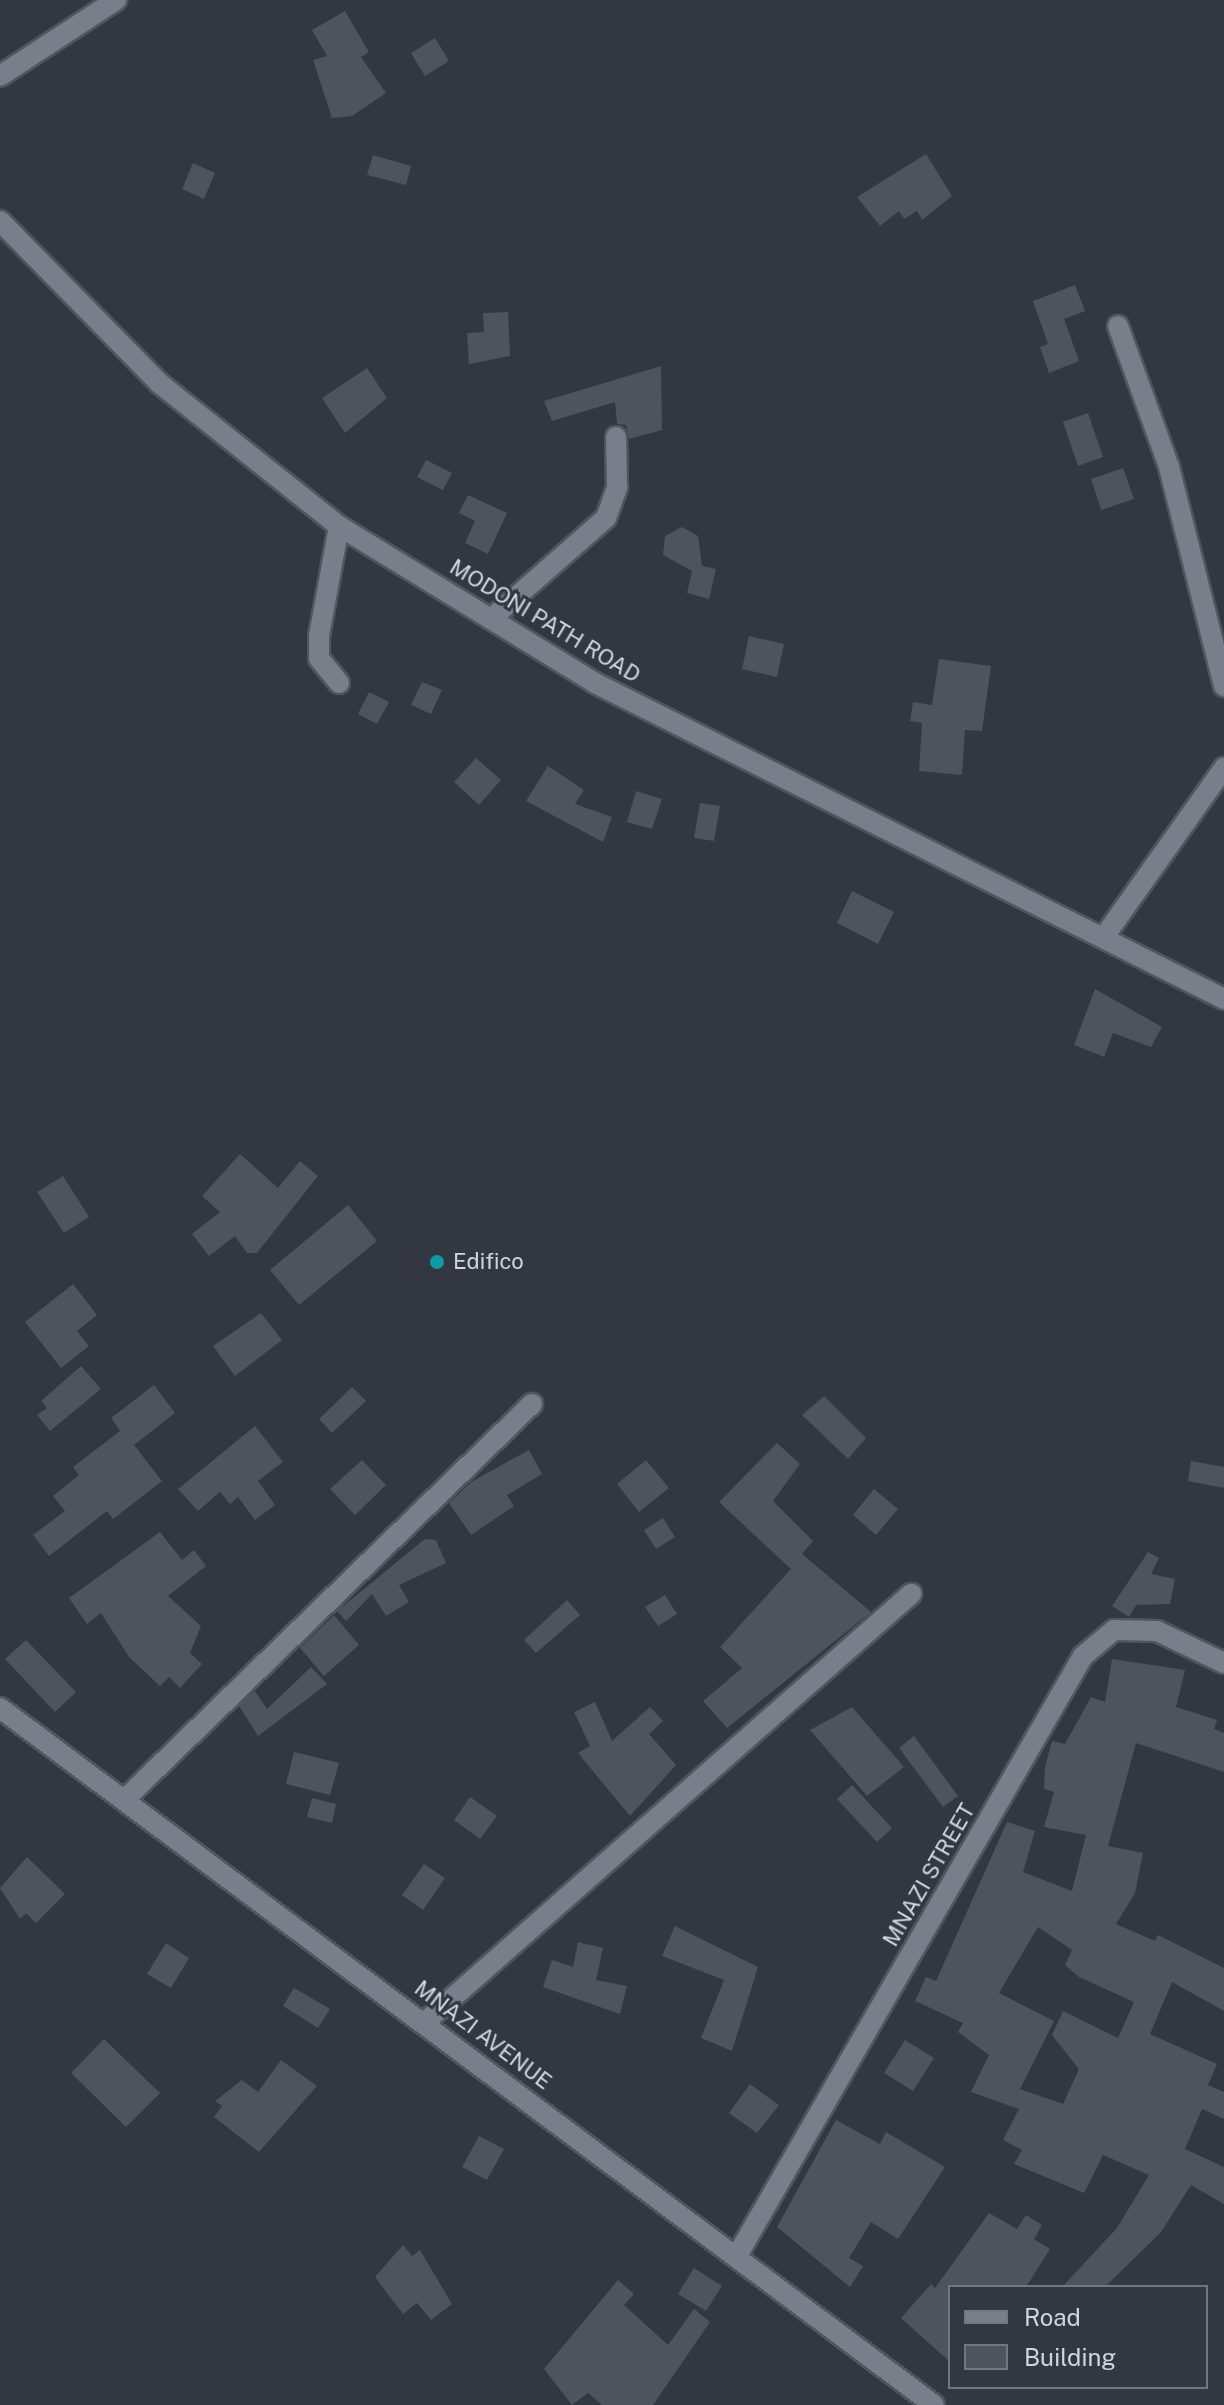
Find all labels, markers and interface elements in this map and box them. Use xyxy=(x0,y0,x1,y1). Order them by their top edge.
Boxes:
street label: MODONI PATH ROAD xyxy=(445,554,645,688)
place label: Edifico xyxy=(453,1249,524,1275)
marker: Edifico xyxy=(428,1253,446,1271)
street label: MNAZI STREET xyxy=(877,1799,981,1951)
street label: MNAZI AVENUE xyxy=(409,1975,557,2095)
legend xyxy=(948,2285,1208,2389)
text: Road xyxy=(1024,2303,1081,2331)
text: Building xyxy=(1024,2343,1116,2371)

